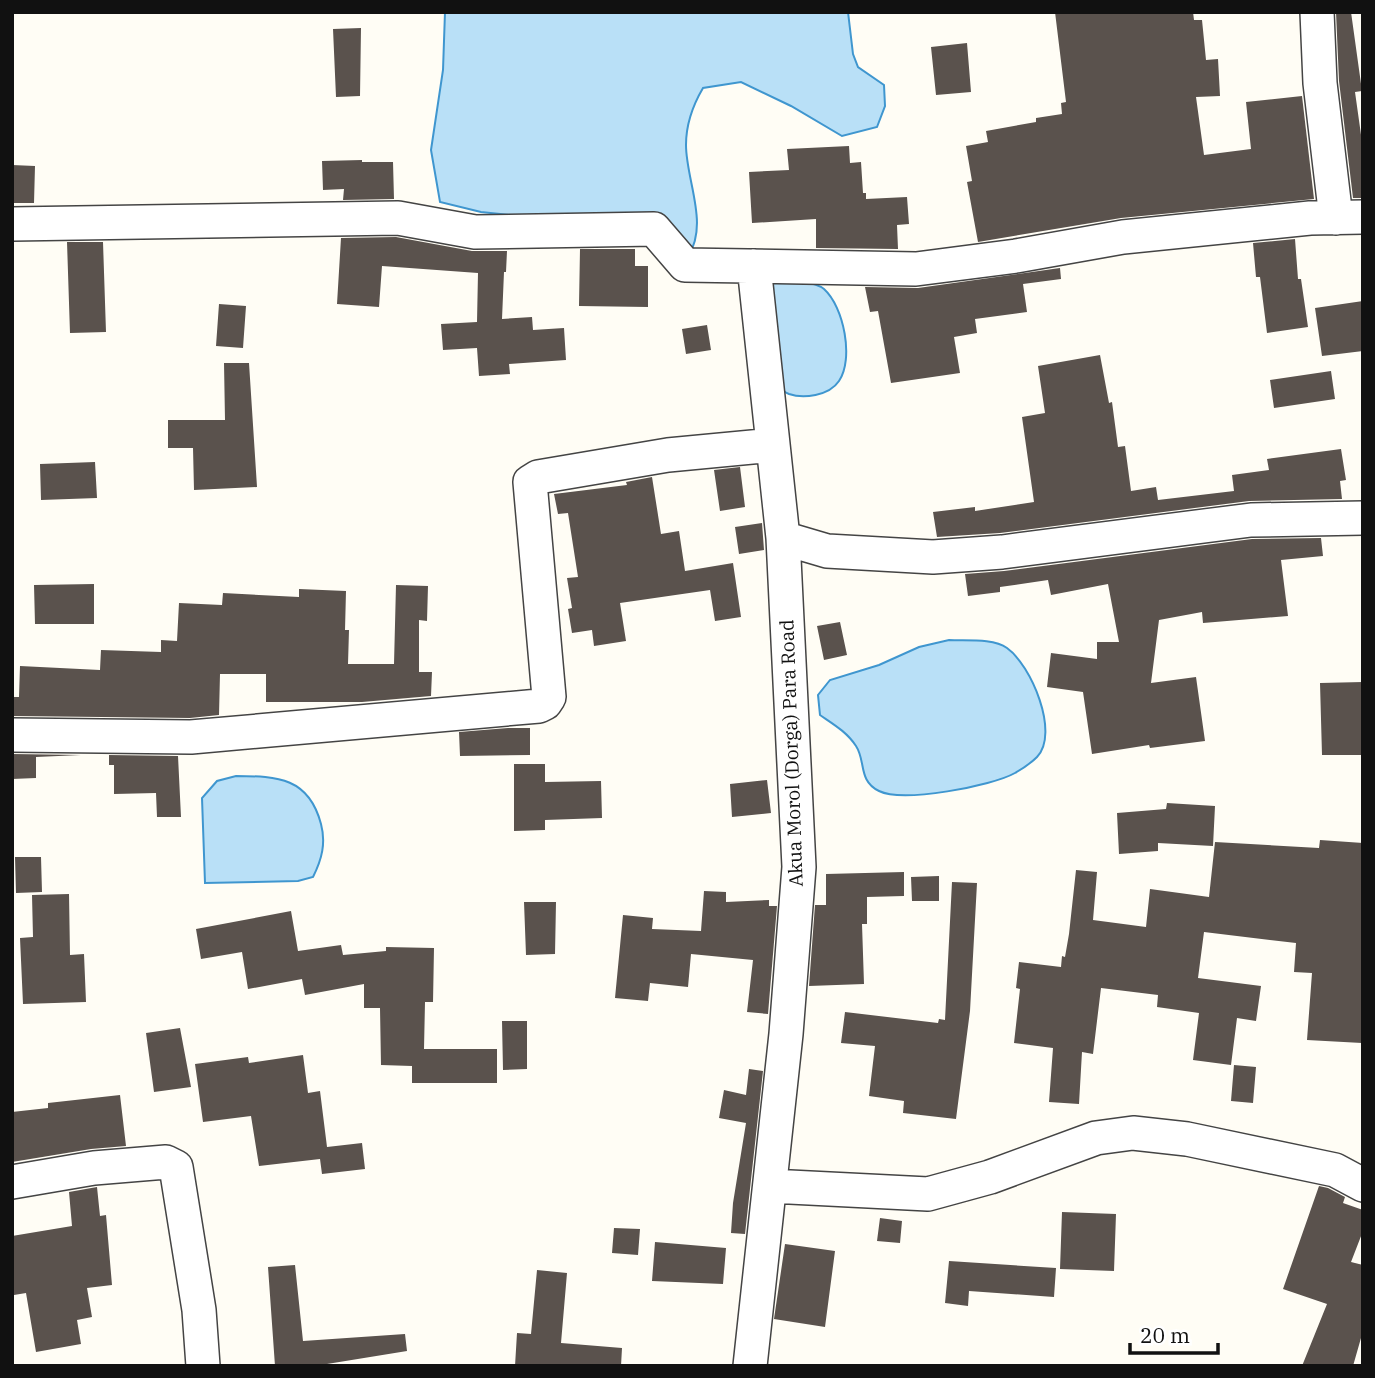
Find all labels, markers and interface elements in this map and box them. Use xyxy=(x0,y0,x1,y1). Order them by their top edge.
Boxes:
street label: Akua Morol (Dorga) Para Road xyxy=(774,619,808,887)
scale bar xyxy=(1130,1312,1218,1356)
text: 20 m xyxy=(1140,1321,1190,1349)

